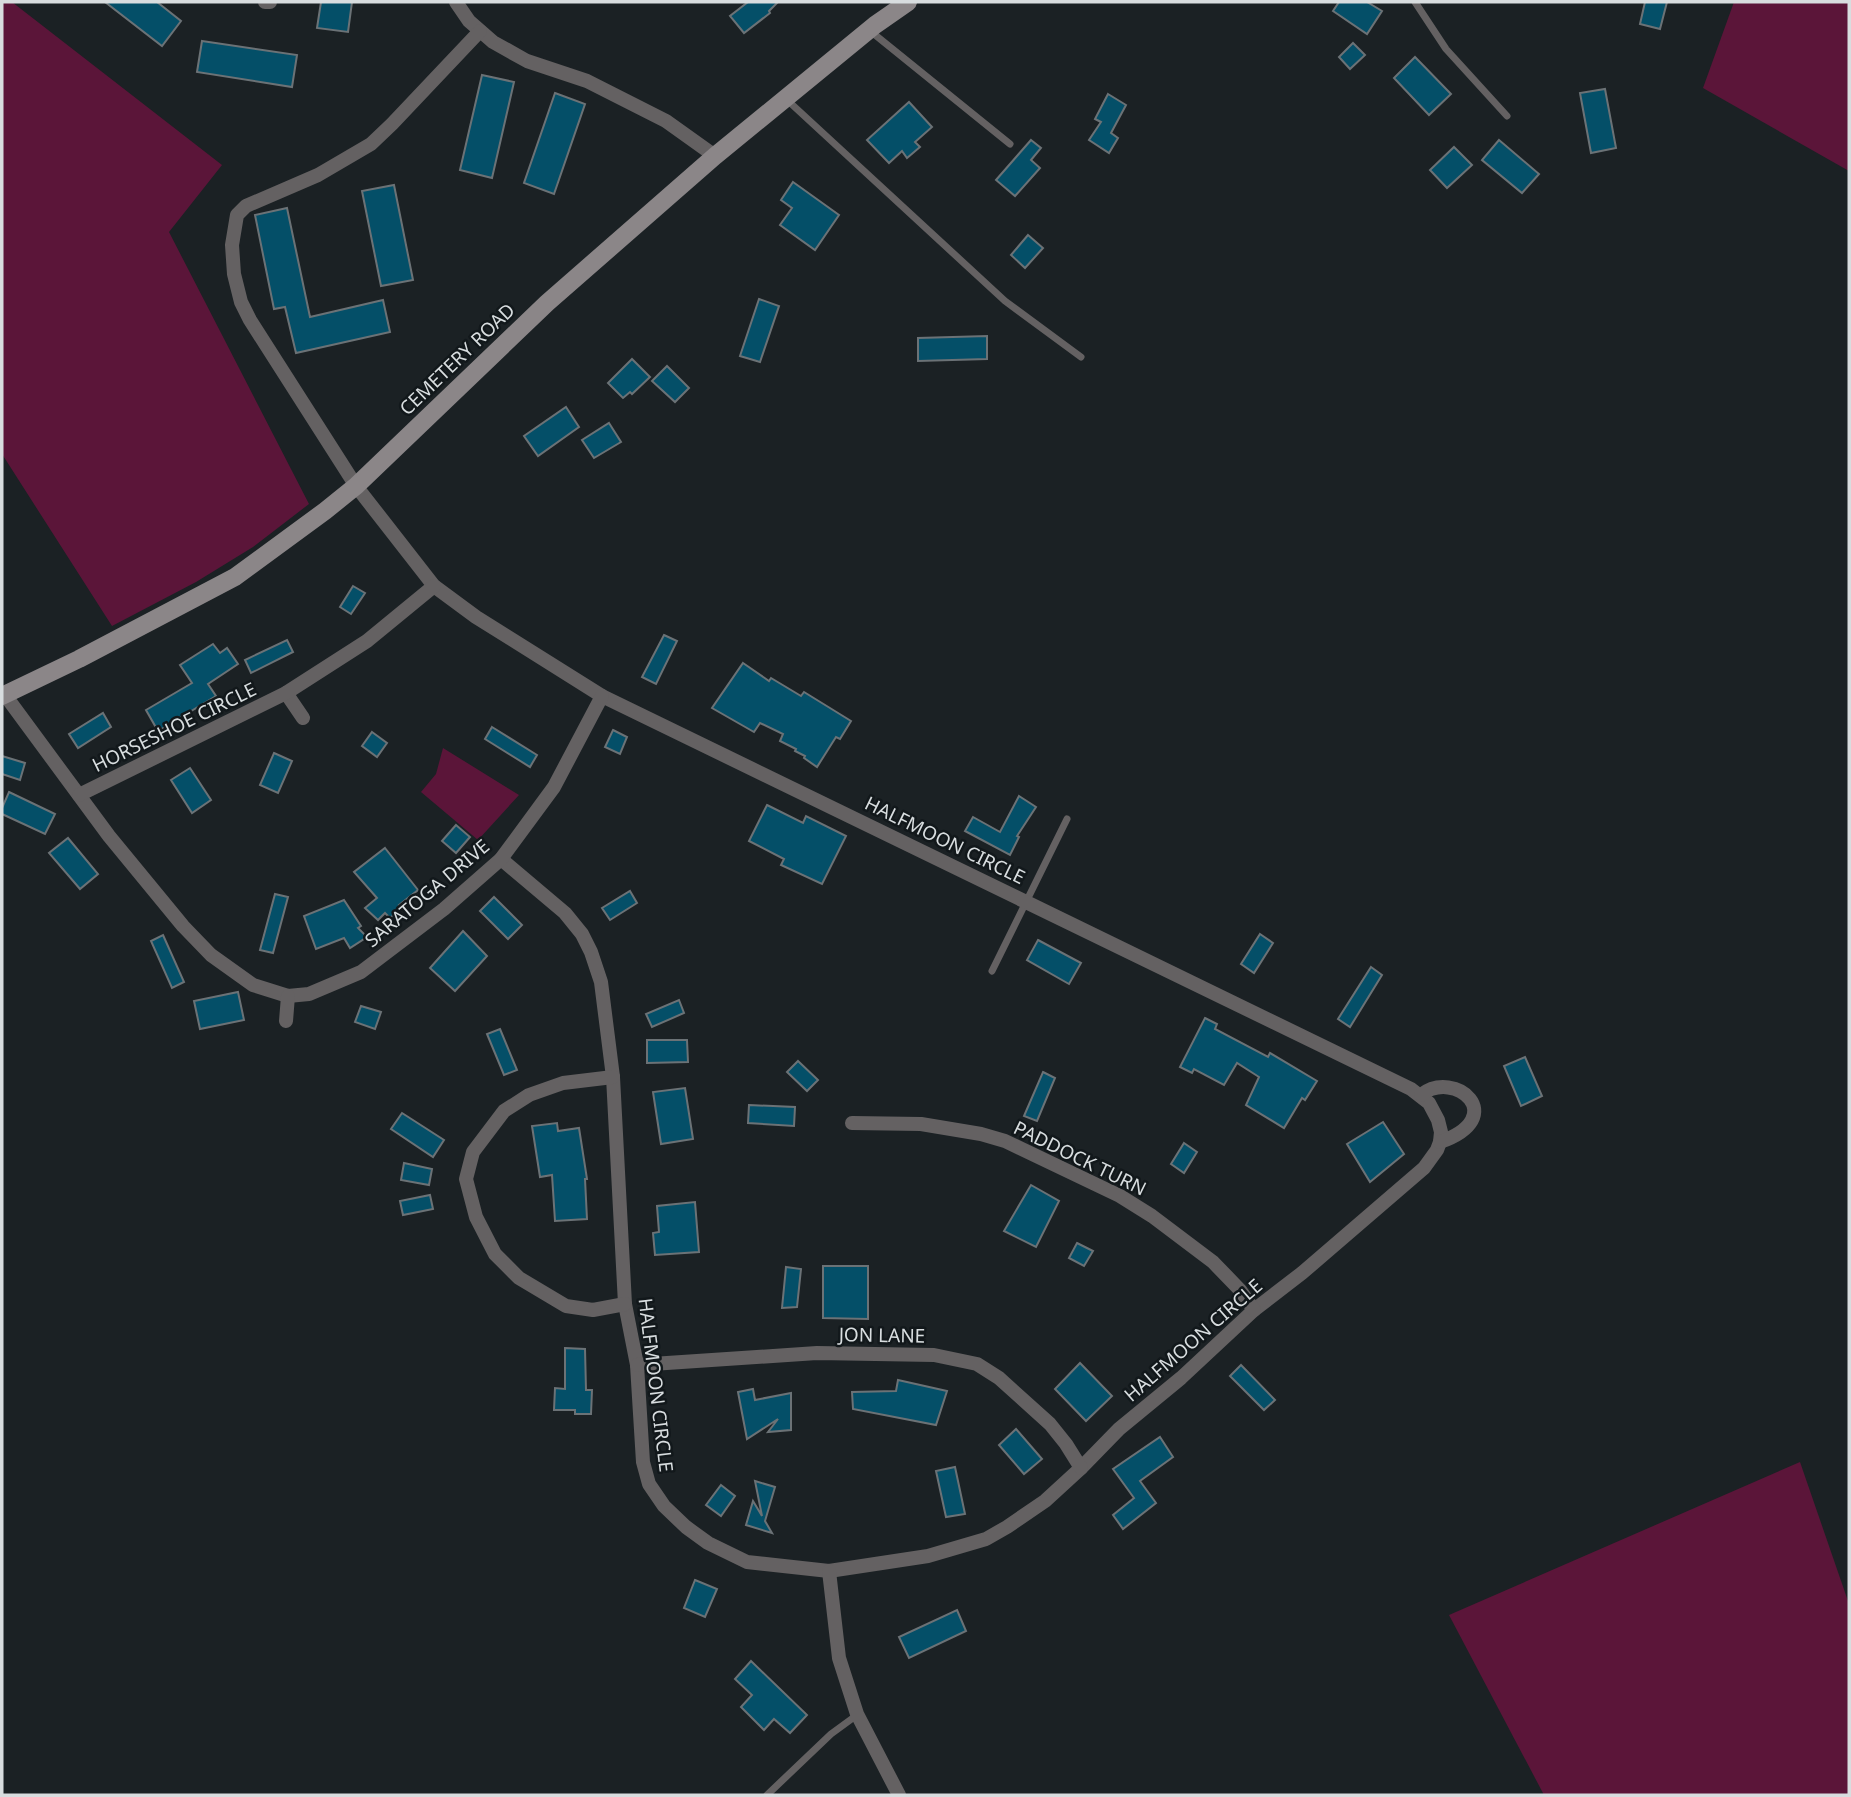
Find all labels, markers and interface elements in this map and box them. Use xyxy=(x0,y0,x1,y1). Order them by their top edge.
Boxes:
street label: CEMETERY ROAD xyxy=(394,297,520,421)
street label: HORSESHOE CIRCLE xyxy=(88,676,260,778)
street label: HALFMOON CIRCLE xyxy=(861,790,1029,890)
street label: SARATOGA DRIVE xyxy=(359,833,495,953)
street label: PADDOCK TURN xyxy=(1009,1115,1151,1201)
street label: HALFMOON CIRCLE xyxy=(1118,1273,1268,1407)
street label: HALFMOON CIRCLE xyxy=(632,1297,680,1473)
street label: JON LANE xyxy=(837,1321,925,1349)

